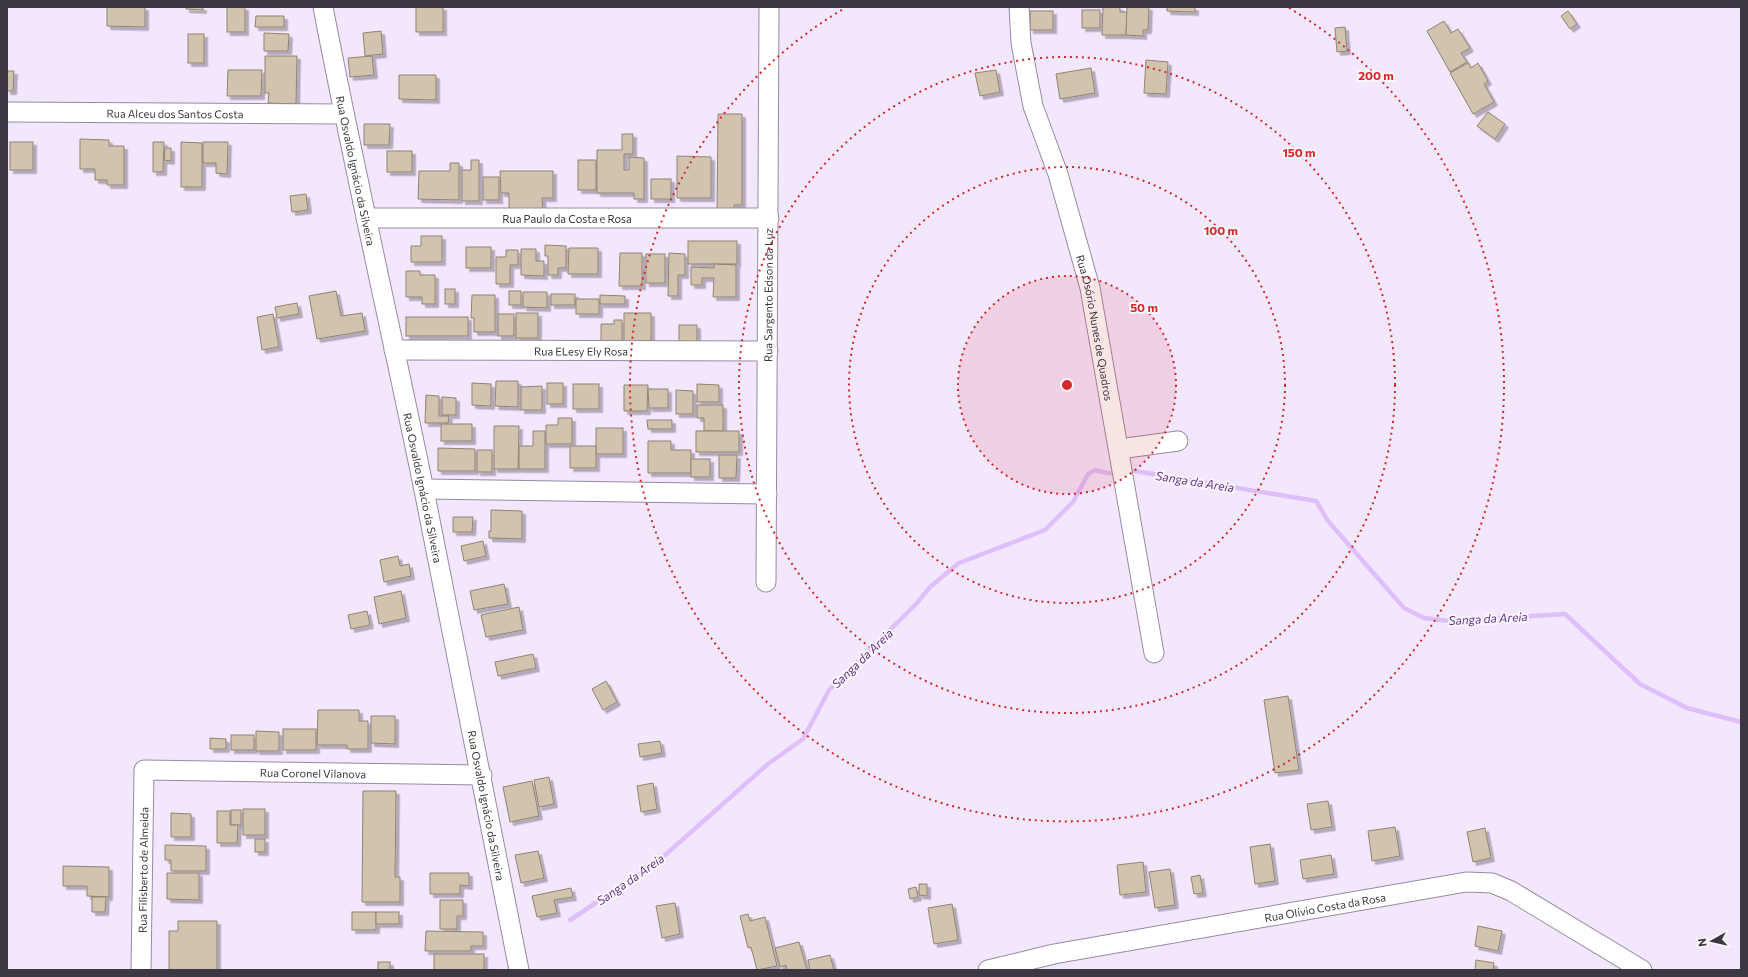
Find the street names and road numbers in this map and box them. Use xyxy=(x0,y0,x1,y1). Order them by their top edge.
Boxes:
street label: Rua Osvaldo Ignácio da Silveira xyxy=(334,95,378,247)
street label: Rua Alceu dos Santos Costa xyxy=(106,106,244,120)
street label: Rua Paulo da Costa e Rosa xyxy=(502,212,632,225)
street label: Rua Sargento Edson da Luz xyxy=(761,227,774,362)
street label: Rua Osório Nunes de Quadros xyxy=(1074,253,1116,402)
street label: Rua ELesy Ely Rosa xyxy=(534,344,628,357)
street label: Rua Osvaldo Ignácio da Silveira xyxy=(402,411,445,564)
street label: Rua Osvaldo Ignácio da Silveira xyxy=(466,729,508,882)
street label: Rua Coronel Vilanova xyxy=(260,765,366,780)
street label: Rua Filisberto de Almeida xyxy=(135,807,150,933)
street label: Rua Olívio Costa da Rosa xyxy=(1263,890,1387,924)

